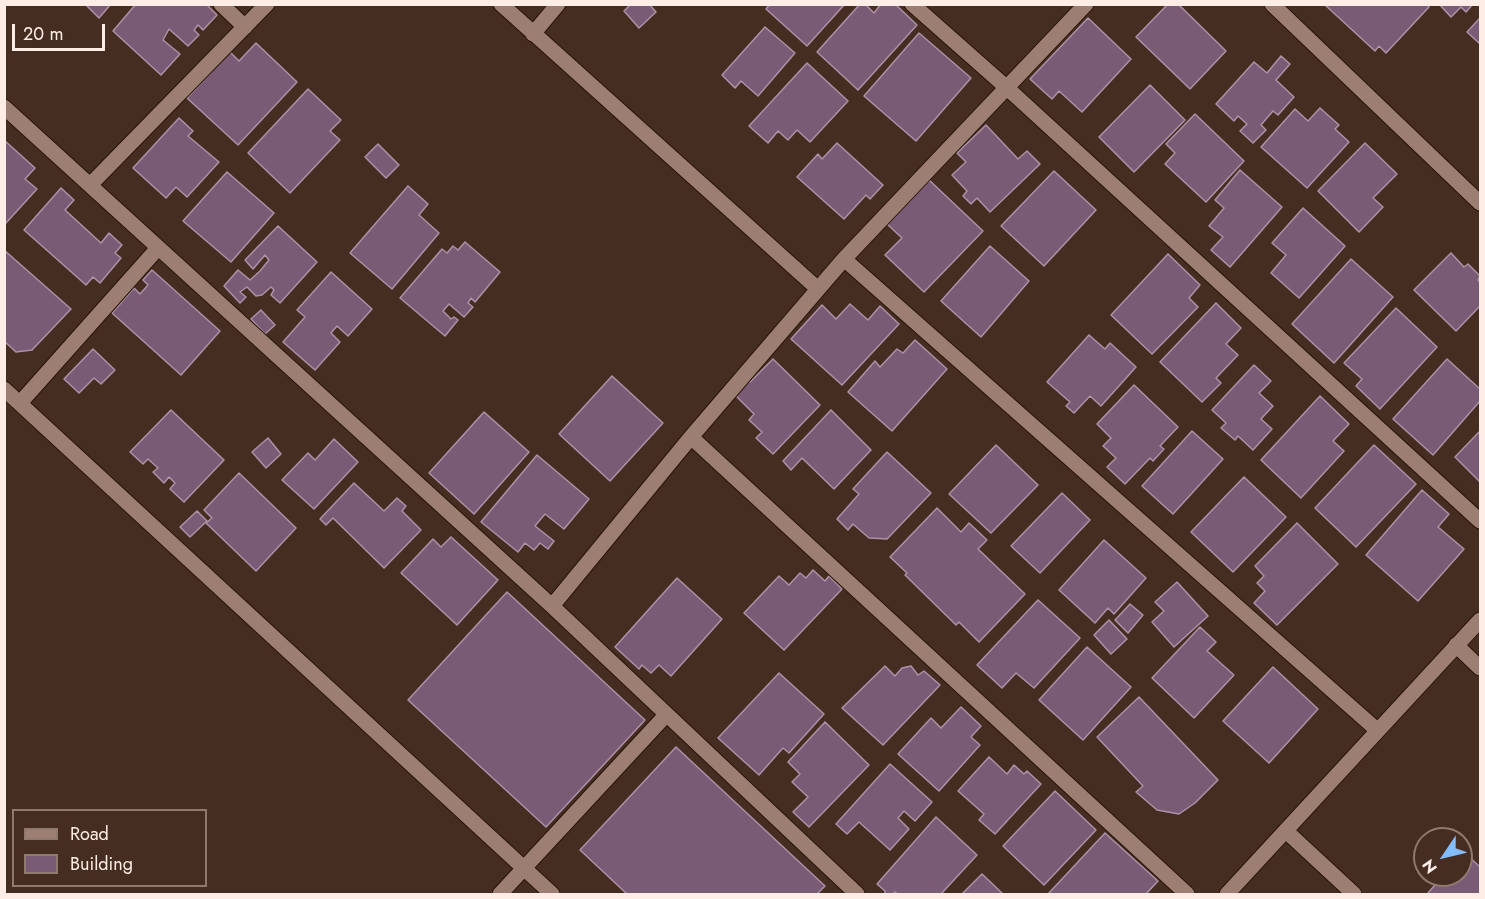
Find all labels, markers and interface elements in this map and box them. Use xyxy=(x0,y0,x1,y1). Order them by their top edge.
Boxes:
scale bar xyxy=(15,12,108,50)
text: 20 m xyxy=(23,21,63,47)
legend xyxy=(12,809,207,887)
text: Road xyxy=(70,821,109,847)
north arrow xyxy=(1413,827,1473,887)
text: Building xyxy=(70,851,133,877)
text: N xyxy=(1416,855,1443,878)

